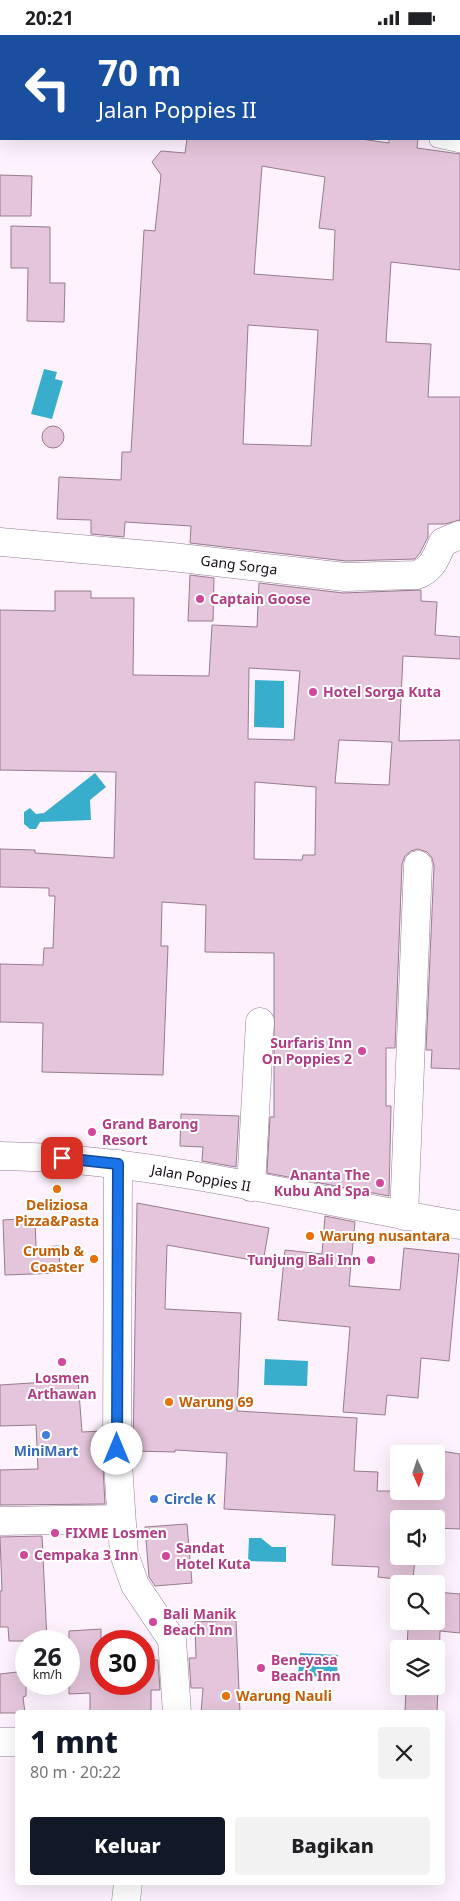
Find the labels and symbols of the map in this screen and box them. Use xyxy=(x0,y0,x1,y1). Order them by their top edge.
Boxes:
street label: Gang Sorga xyxy=(200,550,279,579)
place label: Captain Goose xyxy=(210,589,311,608)
marker: Captain Goose xyxy=(194,593,206,605)
place label: Hotel Sorga Kuta xyxy=(323,682,441,701)
marker: Hotel Sorga Kuta xyxy=(307,686,319,698)
place label: Surfaris Inn On Poppies 2 xyxy=(262,1033,352,1068)
marker: Surfaris Inn On Poppies 2 xyxy=(356,1045,368,1057)
place label: Grand Barong Resort xyxy=(102,1114,198,1149)
marker: Grand Barong Resort xyxy=(86,1126,98,1138)
pin xyxy=(41,1137,83,1179)
street label: Jalan Poppies II xyxy=(148,1159,253,1196)
place label: Ananta The Kubu And Spa xyxy=(274,1165,370,1200)
marker: Ananta The Kubu And Spa xyxy=(374,1177,386,1189)
marker: Deliziosa Pizza&Pasta xyxy=(51,1183,63,1195)
place label: Deliziosa Pizza&Pasta xyxy=(15,1195,99,1230)
place label: Warung nusantara xyxy=(320,1226,450,1245)
marker: Warung nusantara xyxy=(304,1230,316,1242)
place label: Crumb & Coaster xyxy=(23,1241,85,1276)
place label: Tunjung Bali Inn xyxy=(247,1250,361,1269)
marker: Crumb & Coaster xyxy=(88,1253,100,1265)
marker: Tunjung Bali Inn xyxy=(365,1254,377,1266)
marker: Losmen Arthawan xyxy=(56,1356,68,1368)
place label: Losmen Arthawan xyxy=(28,1368,96,1403)
place label: Warung 69 xyxy=(179,1392,254,1411)
marker: Warung 69 xyxy=(163,1396,175,1408)
position arrow xyxy=(90,1422,142,1474)
marker: MiniMart xyxy=(40,1429,52,1441)
place label: MiniMart xyxy=(14,1441,78,1460)
north arrow xyxy=(390,1445,445,1500)
place label: Circle K xyxy=(164,1489,217,1508)
marker: Circle K xyxy=(148,1493,160,1505)
place label: FIXME Losmen xyxy=(65,1523,167,1542)
marker: FIXME Losmen xyxy=(49,1527,61,1539)
place label: Sandat Hotel Kuta xyxy=(176,1538,251,1573)
place label: Cempaka 3 Inn xyxy=(34,1545,138,1564)
marker: Cempaka 3 Inn xyxy=(18,1549,30,1561)
marker: Sandat Hotel Kuta xyxy=(160,1550,172,1562)
place label: Bali Manik Beach Inn xyxy=(163,1604,237,1639)
marker: Bali Manik Beach Inn xyxy=(147,1616,159,1628)
speed limit sign: 30 xyxy=(90,1630,155,1695)
place label: Beneyasa Beach Inn xyxy=(271,1650,341,1685)
marker: Beneyasa Beach Inn xyxy=(255,1662,267,1674)
place label: Warung Nauli xyxy=(236,1686,332,1705)
marker: Warung Nauli xyxy=(220,1690,232,1702)

